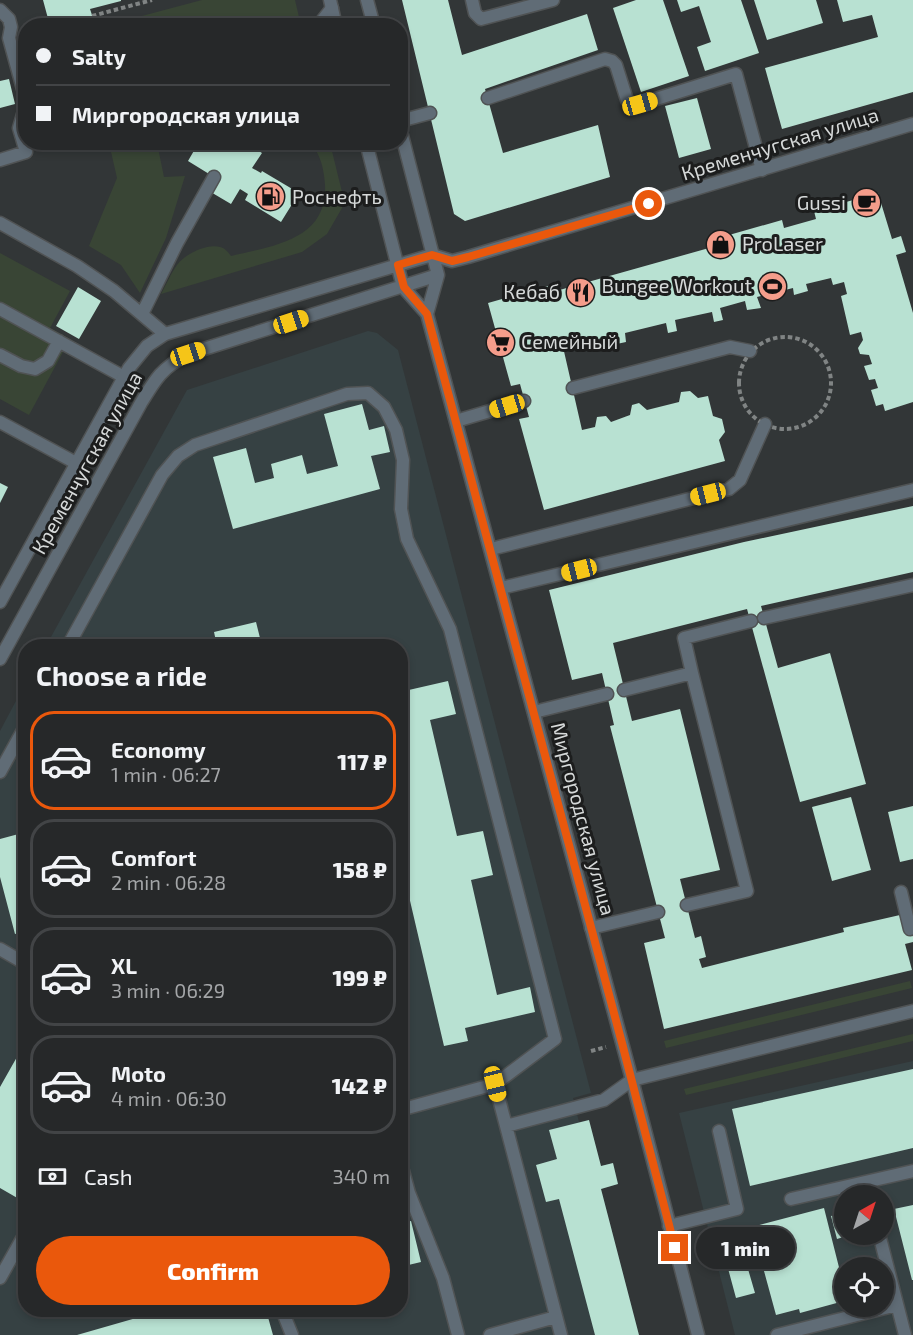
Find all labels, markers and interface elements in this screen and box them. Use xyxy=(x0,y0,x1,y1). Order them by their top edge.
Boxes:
text: Salty xyxy=(72,43,126,69)
car xyxy=(620,90,660,118)
text: Миргородская улица xyxy=(72,101,300,127)
street label: Кременчугская улица xyxy=(678,102,881,185)
fuel station icon: Роснефть xyxy=(255,181,287,213)
place label: Роснефть xyxy=(292,184,382,208)
cafe icon: Gussi xyxy=(851,187,883,219)
route start xyxy=(635,190,662,217)
place label: Gussi xyxy=(797,190,846,214)
shop icon: ProLaser xyxy=(705,228,737,260)
place label: ProLaser xyxy=(742,231,823,255)
sports icon: Bungee Workout xyxy=(757,270,789,302)
place label: Bungee Workout xyxy=(602,273,752,297)
restaurant icon: Кебаб xyxy=(565,276,597,308)
place label: Кебаб xyxy=(503,279,560,303)
car xyxy=(271,308,311,336)
supermarket icon: Семейный xyxy=(484,326,516,358)
place label: Семейный xyxy=(521,329,618,353)
car xyxy=(168,340,208,368)
street label: Кременчугская улица xyxy=(26,367,147,558)
car xyxy=(487,392,527,420)
car xyxy=(688,481,728,507)
car xyxy=(559,557,599,583)
text: Choose a ride xyxy=(36,659,207,691)
street label: Миргородская улица xyxy=(546,720,621,918)
icon: car xyxy=(39,734,93,788)
text: Economy xyxy=(111,736,206,762)
text: 117 ₽ xyxy=(337,748,387,774)
text: 1 min · 06:27 xyxy=(111,762,221,786)
icon: car xyxy=(39,842,93,896)
text: Comfort xyxy=(111,844,196,870)
text: 158 ₽ xyxy=(333,856,387,882)
text: 2 min · 06:28 xyxy=(111,870,226,894)
icon: car xyxy=(39,950,93,1004)
text: XL xyxy=(111,952,137,978)
text: 199 ₽ xyxy=(333,964,387,990)
text: 3 min · 06:29 xyxy=(111,978,225,1002)
icon: car xyxy=(39,1058,93,1112)
text: Moto xyxy=(111,1060,166,1086)
car xyxy=(482,1064,508,1104)
text: 142 ₽ xyxy=(332,1072,387,1098)
text: 4 min · 06:30 xyxy=(111,1086,227,1110)
icon: cash xyxy=(36,1160,69,1193)
text: Cash xyxy=(84,1163,133,1189)
text: 340 m xyxy=(333,1164,390,1188)
north arrow xyxy=(834,1185,894,1245)
map controls xyxy=(834,1185,894,1317)
callout: 1 min xyxy=(696,1227,795,1269)
route end xyxy=(661,1234,688,1261)
button: Confirm xyxy=(36,1236,390,1305)
text: 1 min xyxy=(721,1236,770,1260)
button: locate xyxy=(834,1257,894,1317)

